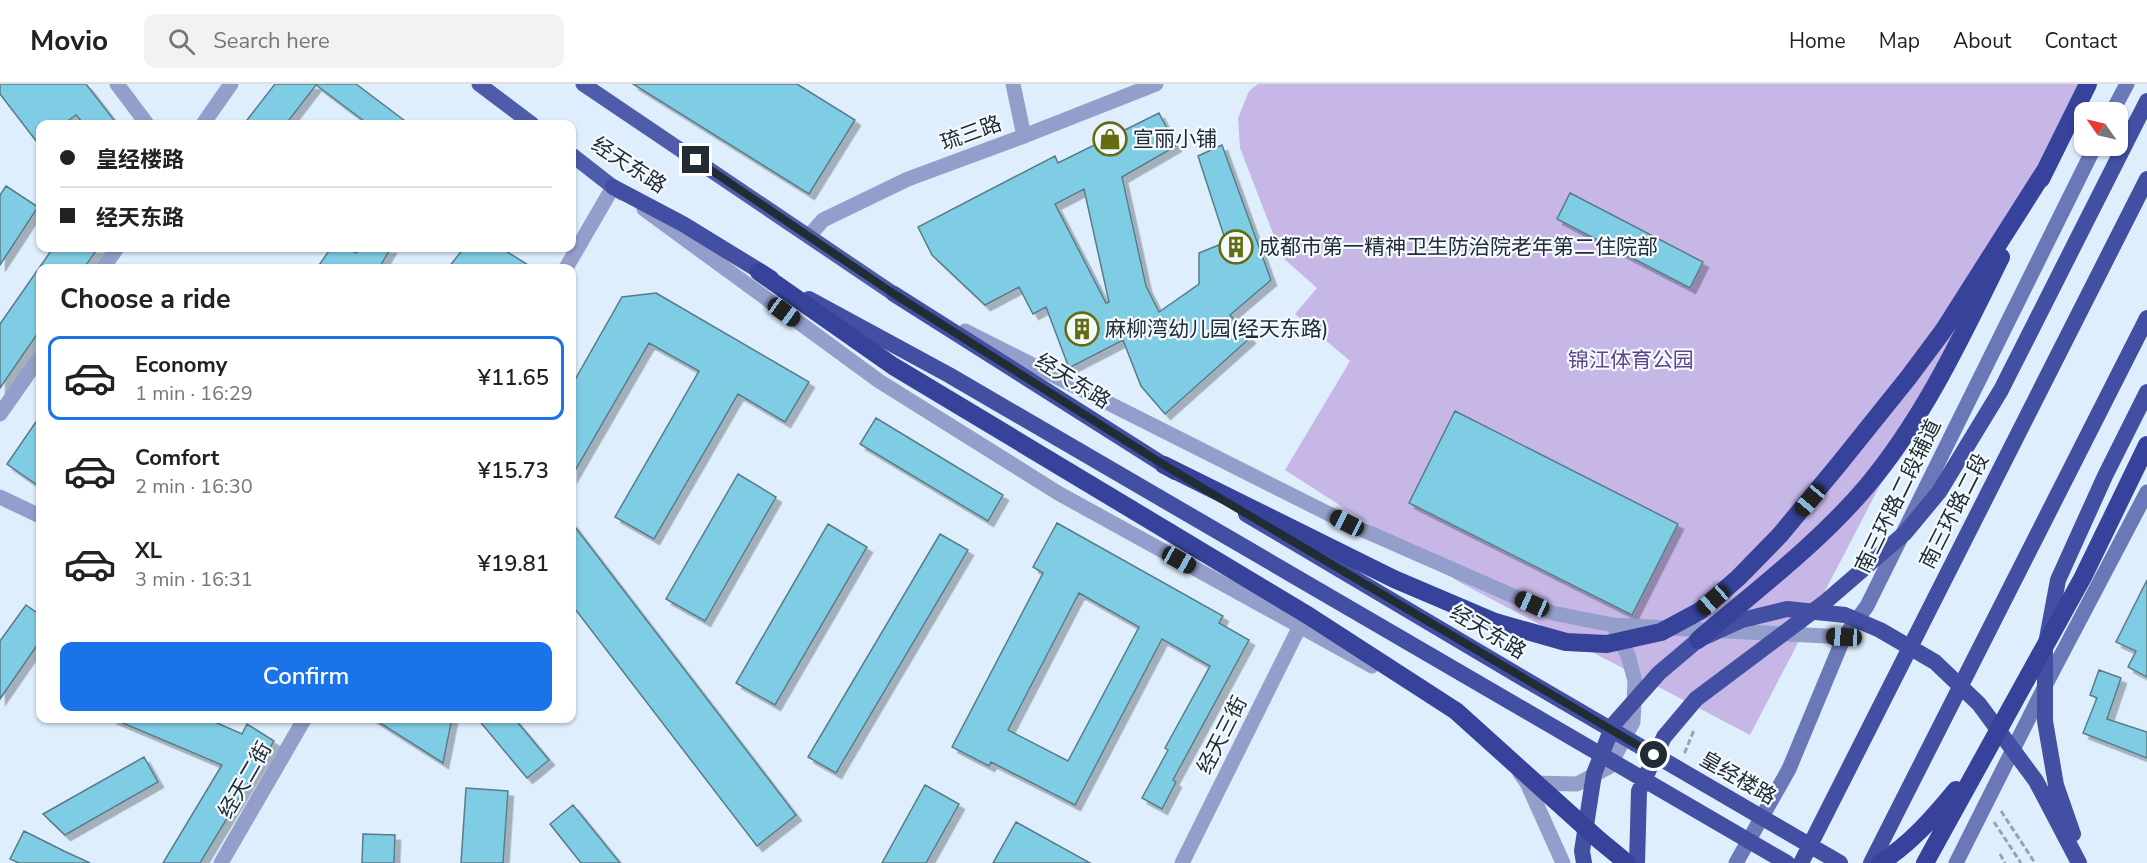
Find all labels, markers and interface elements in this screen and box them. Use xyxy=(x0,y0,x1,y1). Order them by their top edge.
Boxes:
search box xyxy=(144,14,564,68)
text: Movio xyxy=(30,22,108,60)
icon: search xyxy=(165,25,198,58)
text: Search here xyxy=(213,26,330,56)
text: Home xyxy=(1789,27,1846,55)
text: Map xyxy=(1879,27,1920,55)
text: About xyxy=(1953,27,2011,55)
text: Contact xyxy=(2044,27,2117,55)
north arrow xyxy=(2074,102,2128,156)
map controls xyxy=(2074,102,2128,156)
street label: 琉三路 xyxy=(937,109,1005,157)
shop icon: 宣丽小铺 xyxy=(1092,121,1128,157)
place label: 宣丽小铺 xyxy=(1133,125,1217,153)
street label: 经天东路 xyxy=(586,130,672,200)
text: 皇经楼路 xyxy=(96,145,184,175)
route end xyxy=(682,146,709,173)
text: 经天东路 xyxy=(96,203,184,233)
building icon: 成都市第一精神卫生防治院老年第二住院部 xyxy=(1218,229,1254,265)
place label: 成都市第一精神卫生防治院老年第二住院部 xyxy=(1259,233,1658,261)
text: Choose a ride xyxy=(60,281,231,318)
car xyxy=(764,294,804,330)
building icon: 麻柳湾幼儿园(经天东路) xyxy=(1064,311,1100,347)
place label: 麻柳湾幼儿园(经天东路) xyxy=(1105,315,1328,343)
park label: 锦江体育公园 xyxy=(1568,346,1694,374)
street label: 经天东路 xyxy=(1030,347,1116,415)
text: Economy xyxy=(135,350,227,380)
icon: car xyxy=(63,351,117,405)
text: ¥11.65 xyxy=(478,363,549,393)
text: 1 min · 16:29 xyxy=(135,380,253,407)
street label: 南三环路二段辅道 xyxy=(1849,414,1947,578)
text: Comfort xyxy=(135,443,219,473)
icon: car xyxy=(63,444,117,498)
street label: 南三环路二段 xyxy=(1913,449,1995,573)
text: ¥15.73 xyxy=(478,456,549,486)
text: 2 min · 16:30 xyxy=(135,473,253,500)
car xyxy=(1792,480,1828,520)
car xyxy=(1327,507,1367,539)
text: XL xyxy=(135,536,162,566)
icon: car xyxy=(63,537,117,591)
car xyxy=(1159,543,1199,577)
text: ¥19.81 xyxy=(478,549,549,579)
text: 3 min · 16:31 xyxy=(135,566,253,593)
car xyxy=(1694,581,1732,619)
car xyxy=(1512,588,1552,620)
street label: 经天东路 xyxy=(1445,598,1531,666)
car xyxy=(1826,627,1862,647)
button: Confirm xyxy=(60,642,552,711)
street label: 经天三街 xyxy=(1190,691,1254,779)
street label: 经天二街 xyxy=(212,737,278,823)
route start xyxy=(1640,741,1667,768)
street label: 皇经楼路 xyxy=(1695,745,1781,811)

